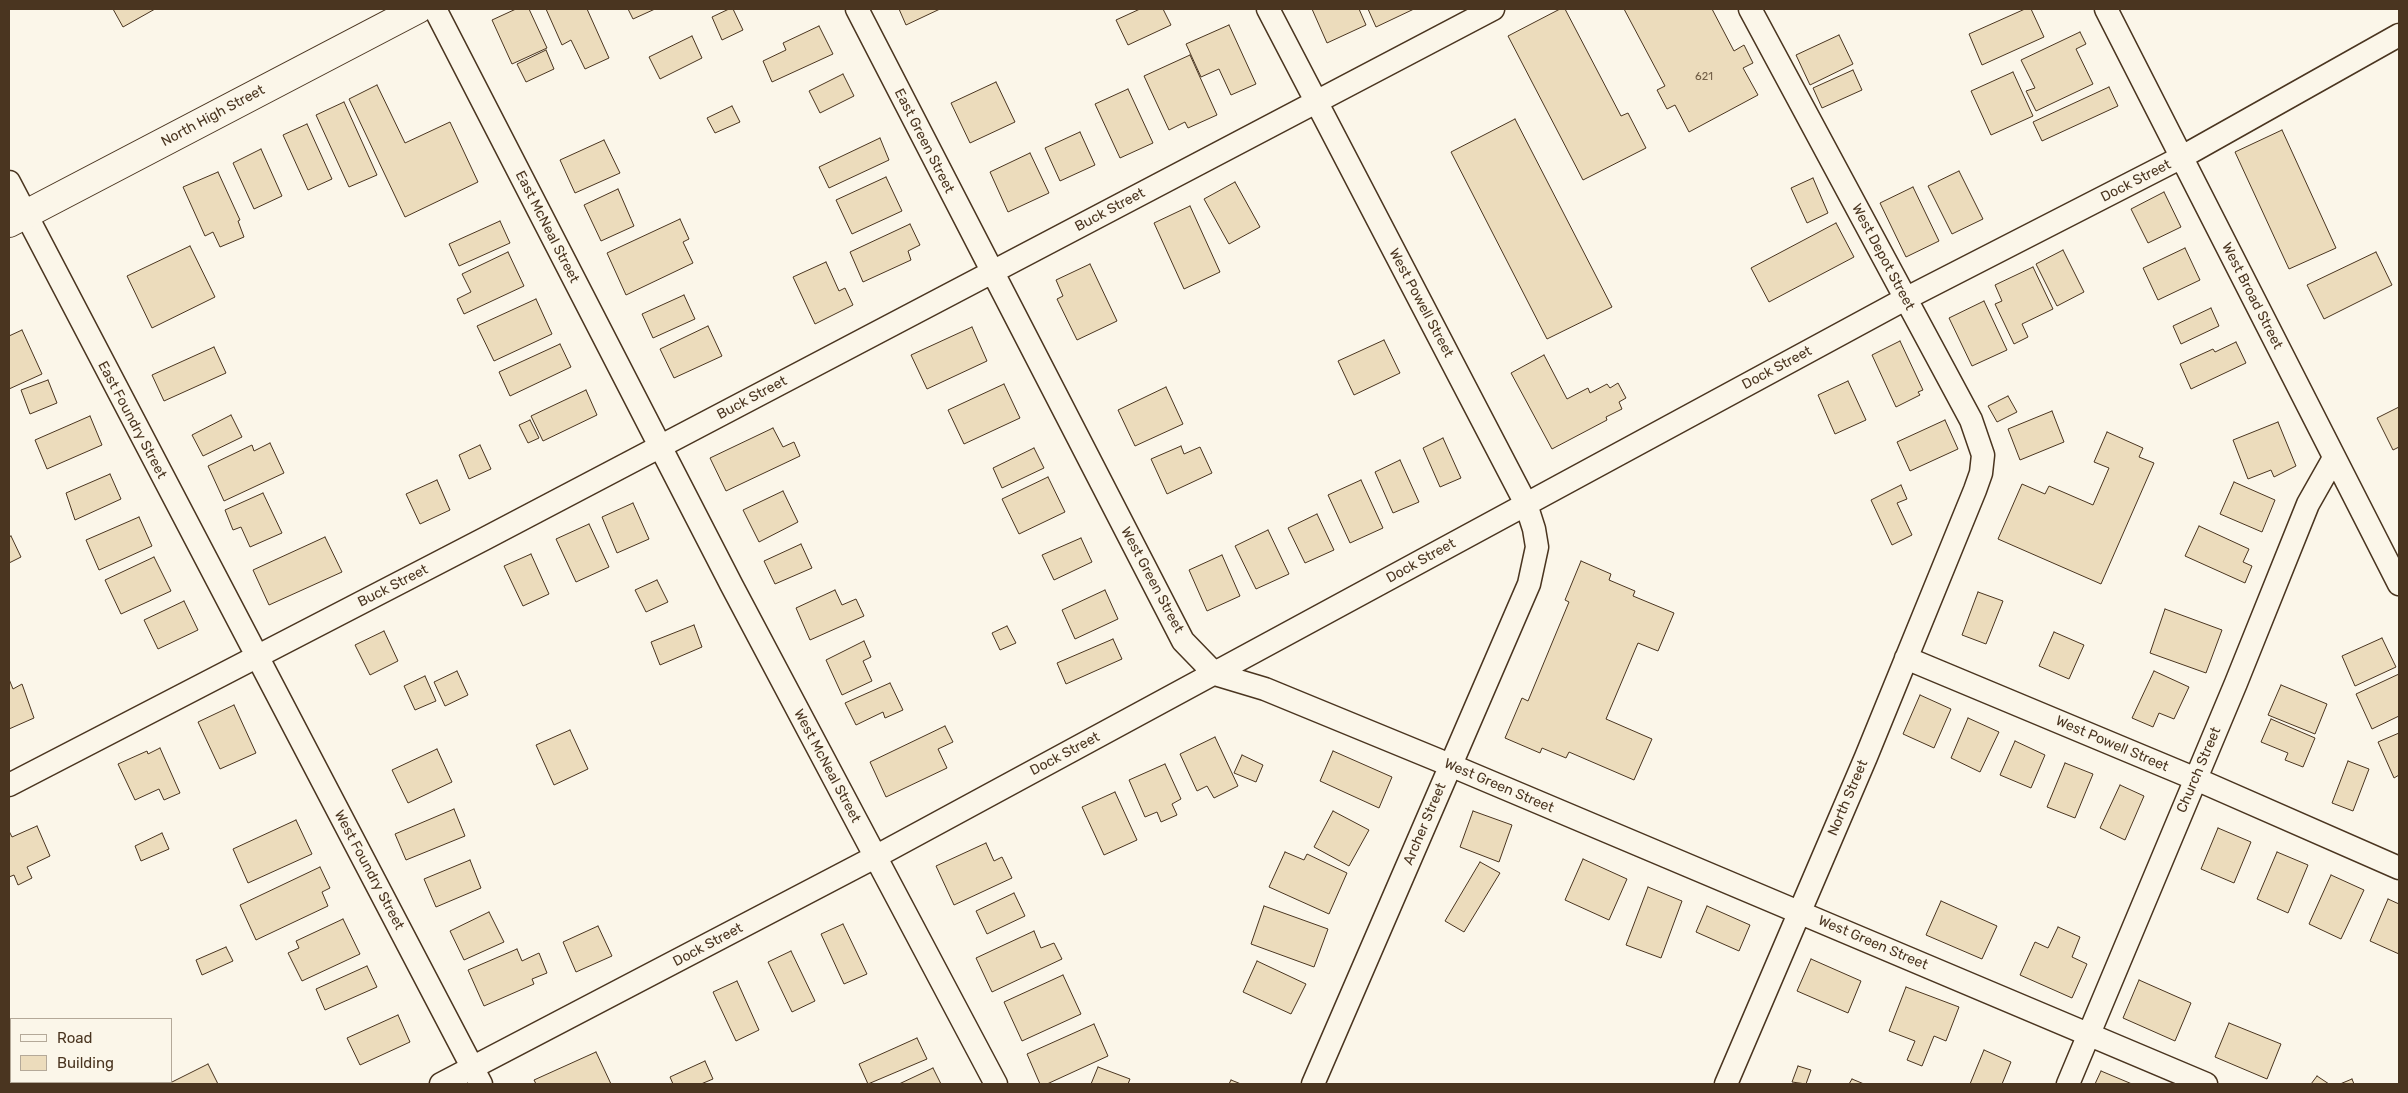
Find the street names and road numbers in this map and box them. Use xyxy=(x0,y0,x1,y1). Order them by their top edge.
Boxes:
street label: North High Street xyxy=(158,82,268,150)
street label: East Green Street xyxy=(890,86,958,196)
street label: Dock Street xyxy=(2098,156,2174,206)
street label: East McNeal Street xyxy=(511,168,583,286)
street label: Buck Street xyxy=(1072,185,1148,235)
street label: West Depot Street xyxy=(1848,201,1918,313)
street label: West Broad Street xyxy=(2218,240,2286,352)
street label: West Powell Street xyxy=(1385,246,1457,360)
street label: Dock Street xyxy=(1739,343,1815,393)
street label: East Foundry Street xyxy=(94,358,170,482)
street label: Buck Street xyxy=(714,373,790,423)
street label: West Green Street xyxy=(1117,524,1187,636)
street label: Dock Street xyxy=(1383,535,1459,587)
street label: Buck Street xyxy=(355,561,431,611)
street label: West McNeal Street xyxy=(790,706,864,826)
street label: West Powell Street xyxy=(2053,713,2171,775)
street label: Church Street xyxy=(2173,725,2225,815)
street label: Dock Street xyxy=(1027,729,1103,779)
street label: West Green Street xyxy=(1442,755,1556,817)
street label: North Street xyxy=(1824,757,1872,839)
street label: Archer Street xyxy=(1400,780,1450,868)
street label: West Foundry Street xyxy=(330,807,408,933)
street label: West Green Street xyxy=(1816,912,1930,974)
street label: Dock Street xyxy=(670,920,746,970)

